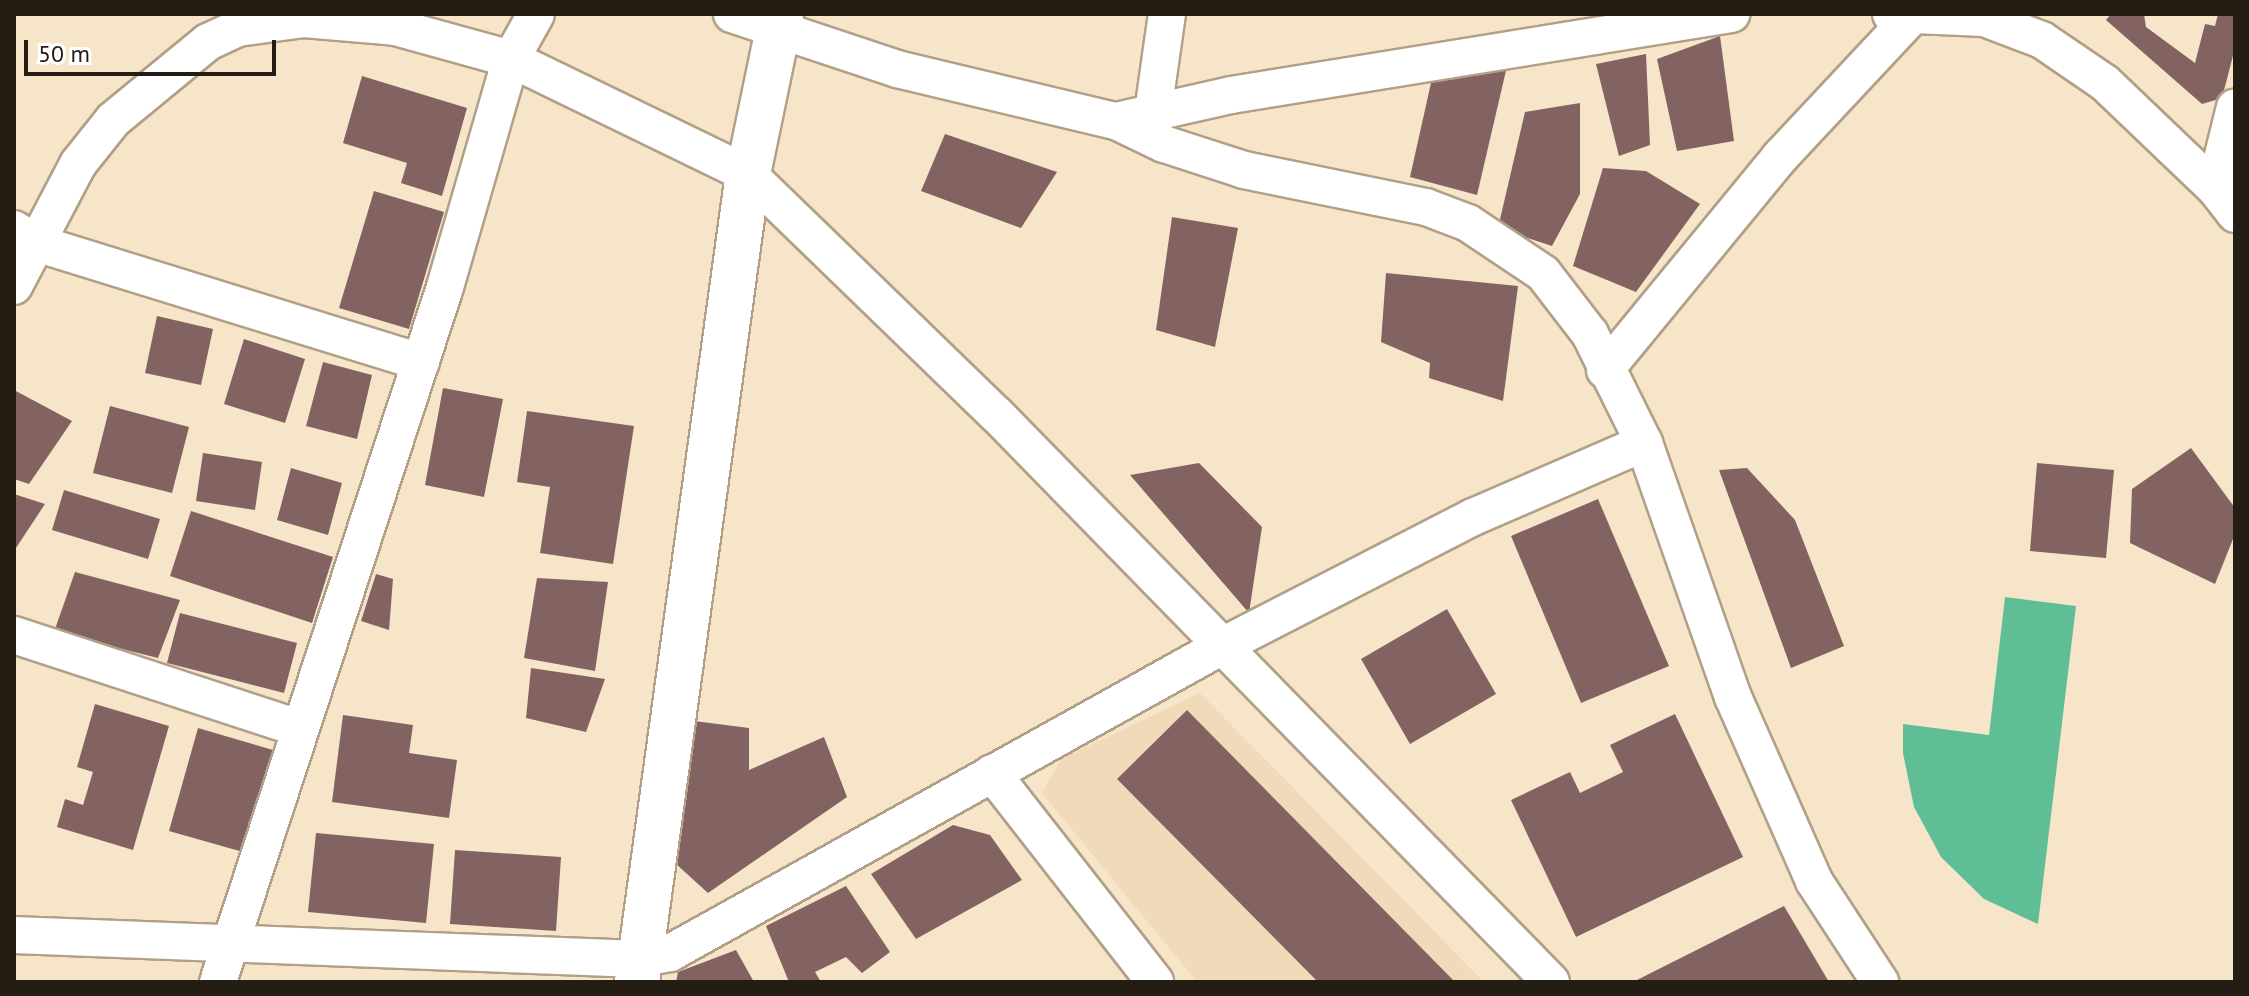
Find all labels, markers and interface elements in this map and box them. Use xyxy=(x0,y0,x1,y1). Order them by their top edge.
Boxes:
scale bar xyxy=(28,24,280,74)
text: 50 m xyxy=(38,38,90,69)

